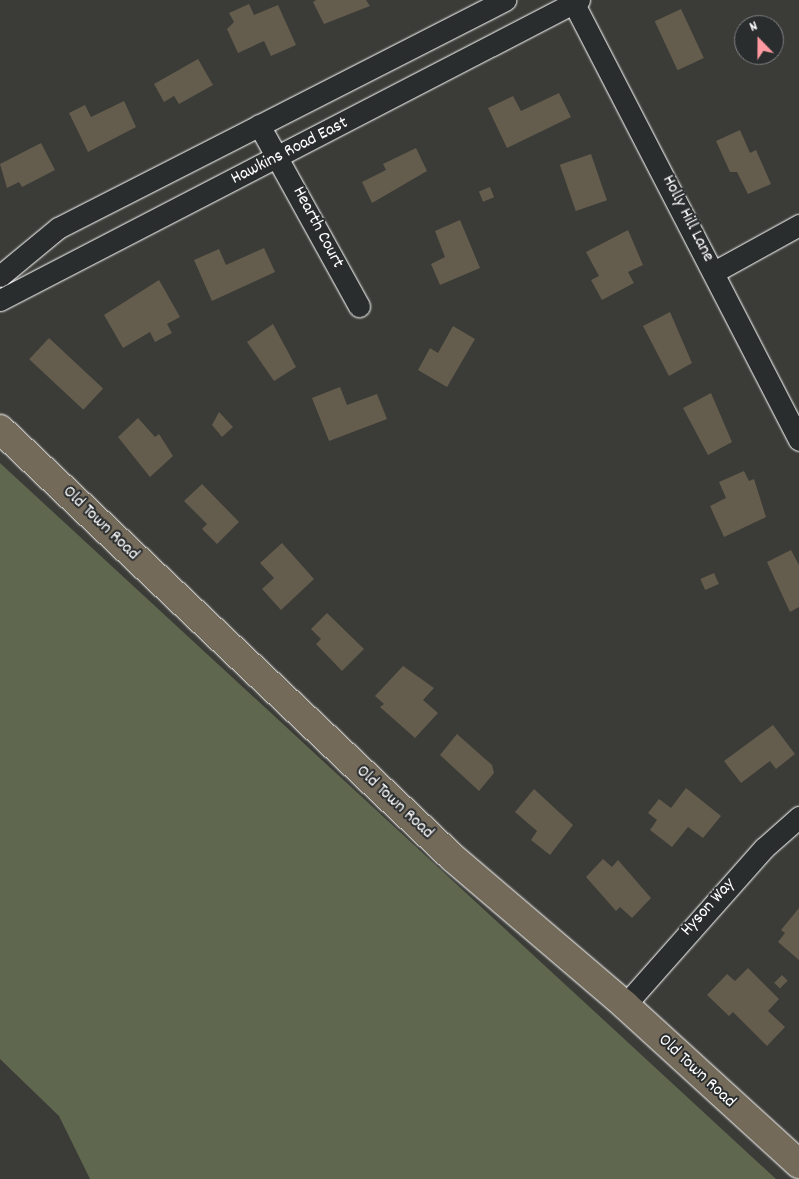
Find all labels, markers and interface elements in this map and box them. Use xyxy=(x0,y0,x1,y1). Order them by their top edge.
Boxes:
north arrow xyxy=(734,15,784,65)
text: N xyxy=(747,16,761,38)
street label: Hawkins Road East xyxy=(228,113,352,191)
street label: Holly Hill Lane xyxy=(656,172,718,266)
street label: Hearth Court xyxy=(287,184,347,272)
street label: Old Town Road xyxy=(57,482,143,566)
street label: Old Town Road xyxy=(351,762,437,844)
street label: Hyson Way xyxy=(677,875,741,941)
street label: Old Town Road xyxy=(653,1031,739,1113)

